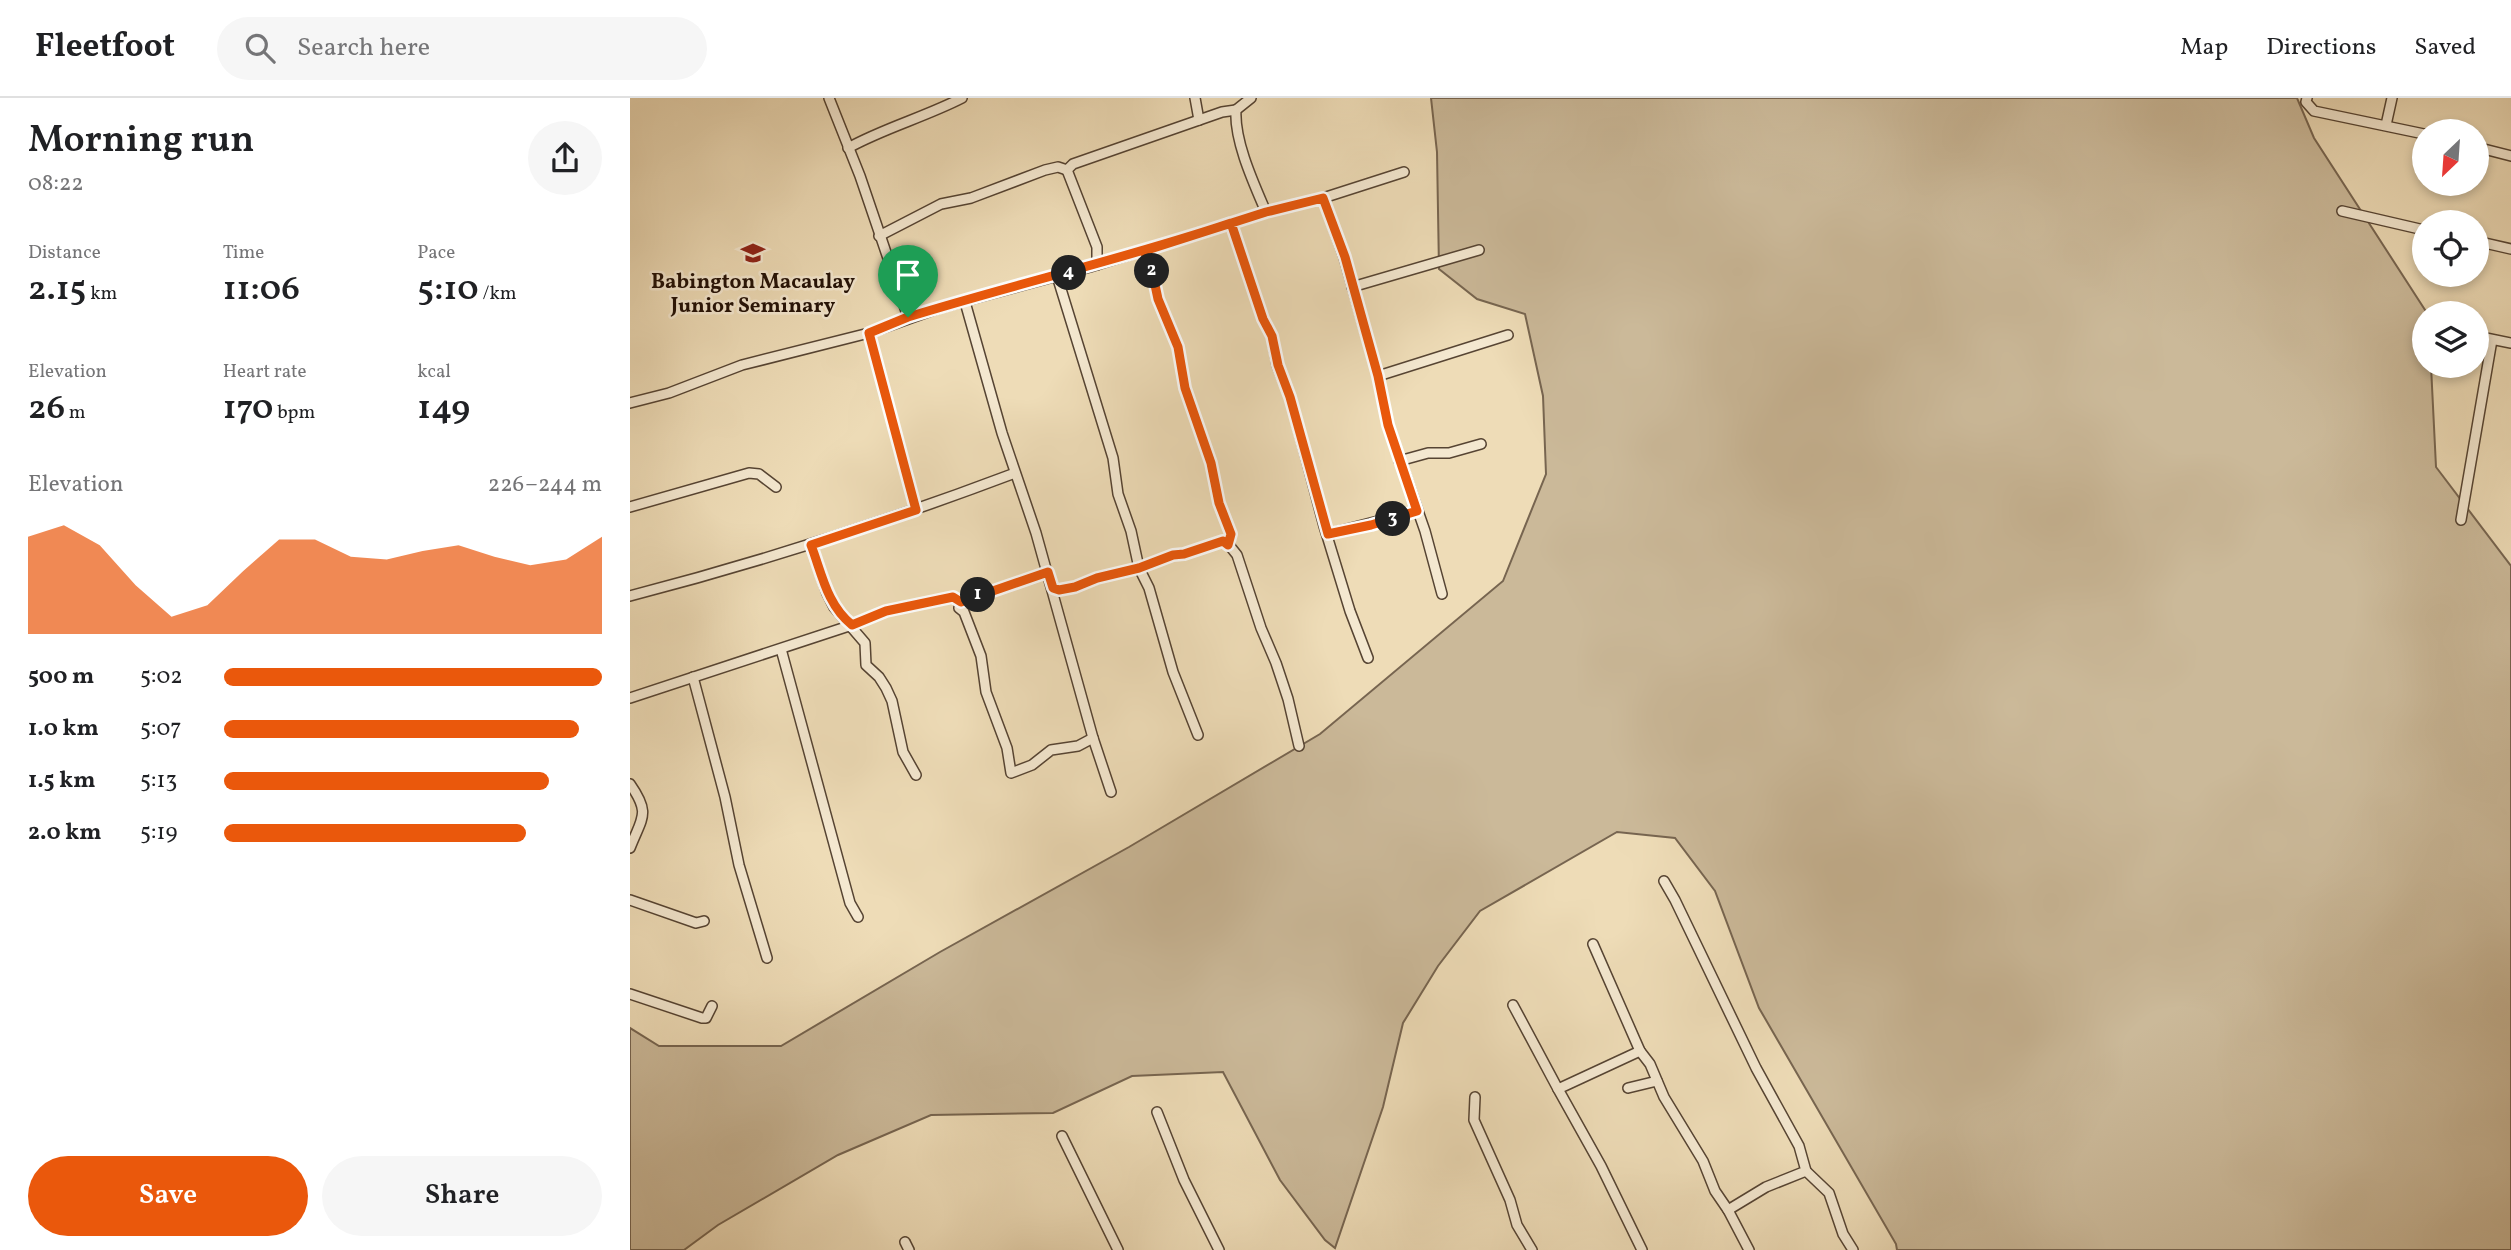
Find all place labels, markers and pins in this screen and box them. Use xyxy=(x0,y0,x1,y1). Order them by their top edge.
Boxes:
school or university icon: Babington Macaulay Junior Seminary xyxy=(739,239,767,267)
pin xyxy=(878,245,938,317)
pin: 2 xyxy=(1134,254,1170,288)
pin: 4 xyxy=(1052,256,1087,290)
place label: Babington Macaulay Junior Seminary xyxy=(651,268,855,321)
pin: 3 xyxy=(1376,502,1410,536)
pin: 1 xyxy=(960,578,996,612)

